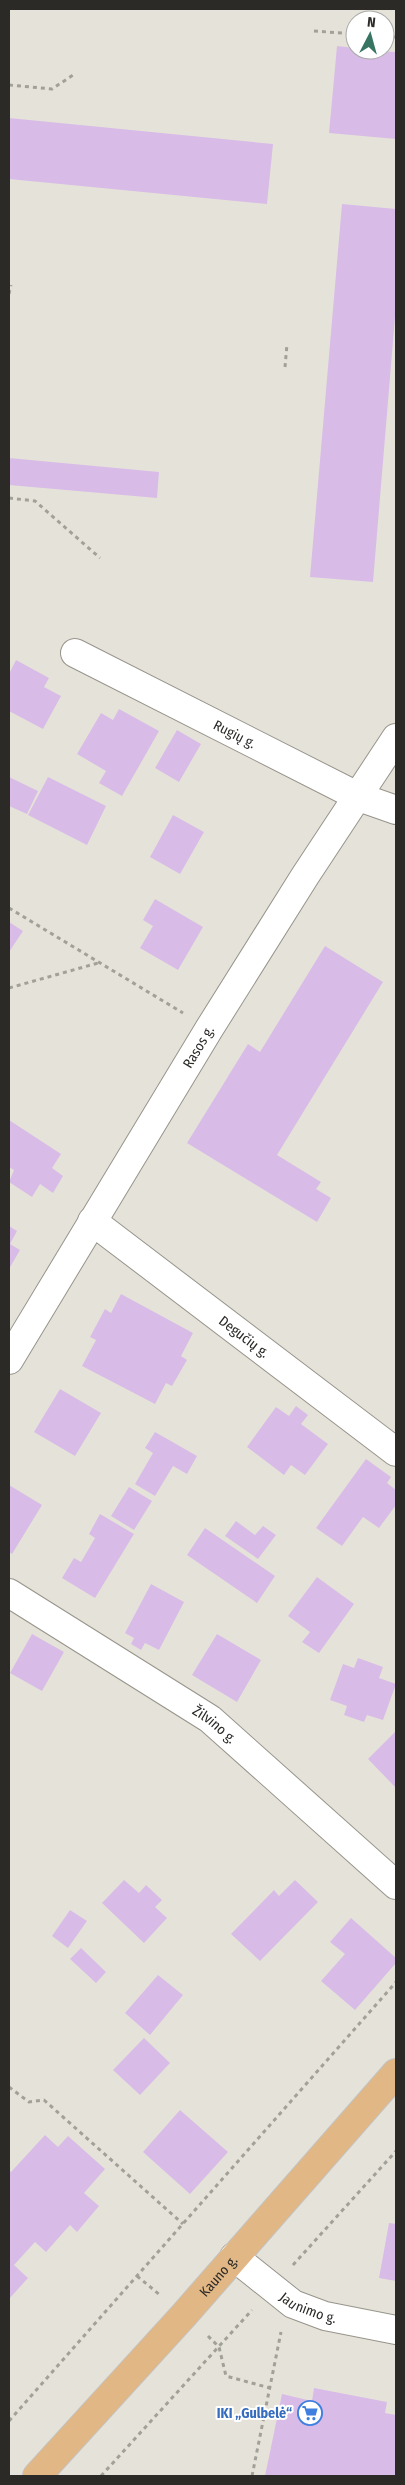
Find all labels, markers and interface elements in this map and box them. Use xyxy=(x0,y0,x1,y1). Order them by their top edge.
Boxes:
north arrow xyxy=(345,10,395,60)
text: N xyxy=(366,14,376,31)
street label: Rugių g. xyxy=(211,716,259,752)
street label: Rasos g. xyxy=(179,1022,218,1071)
street label: Degučių g. xyxy=(216,1312,273,1361)
street label: Žilvino g. xyxy=(190,1701,240,1747)
street label: Kauno g. xyxy=(196,2252,241,2300)
street label: Jaunimo g. xyxy=(276,2288,338,2327)
supermarket icon: IKI „Gulbelė“ xyxy=(297,2400,323,2426)
place label: IKI „Gulbelė“ xyxy=(217,2405,292,2422)

